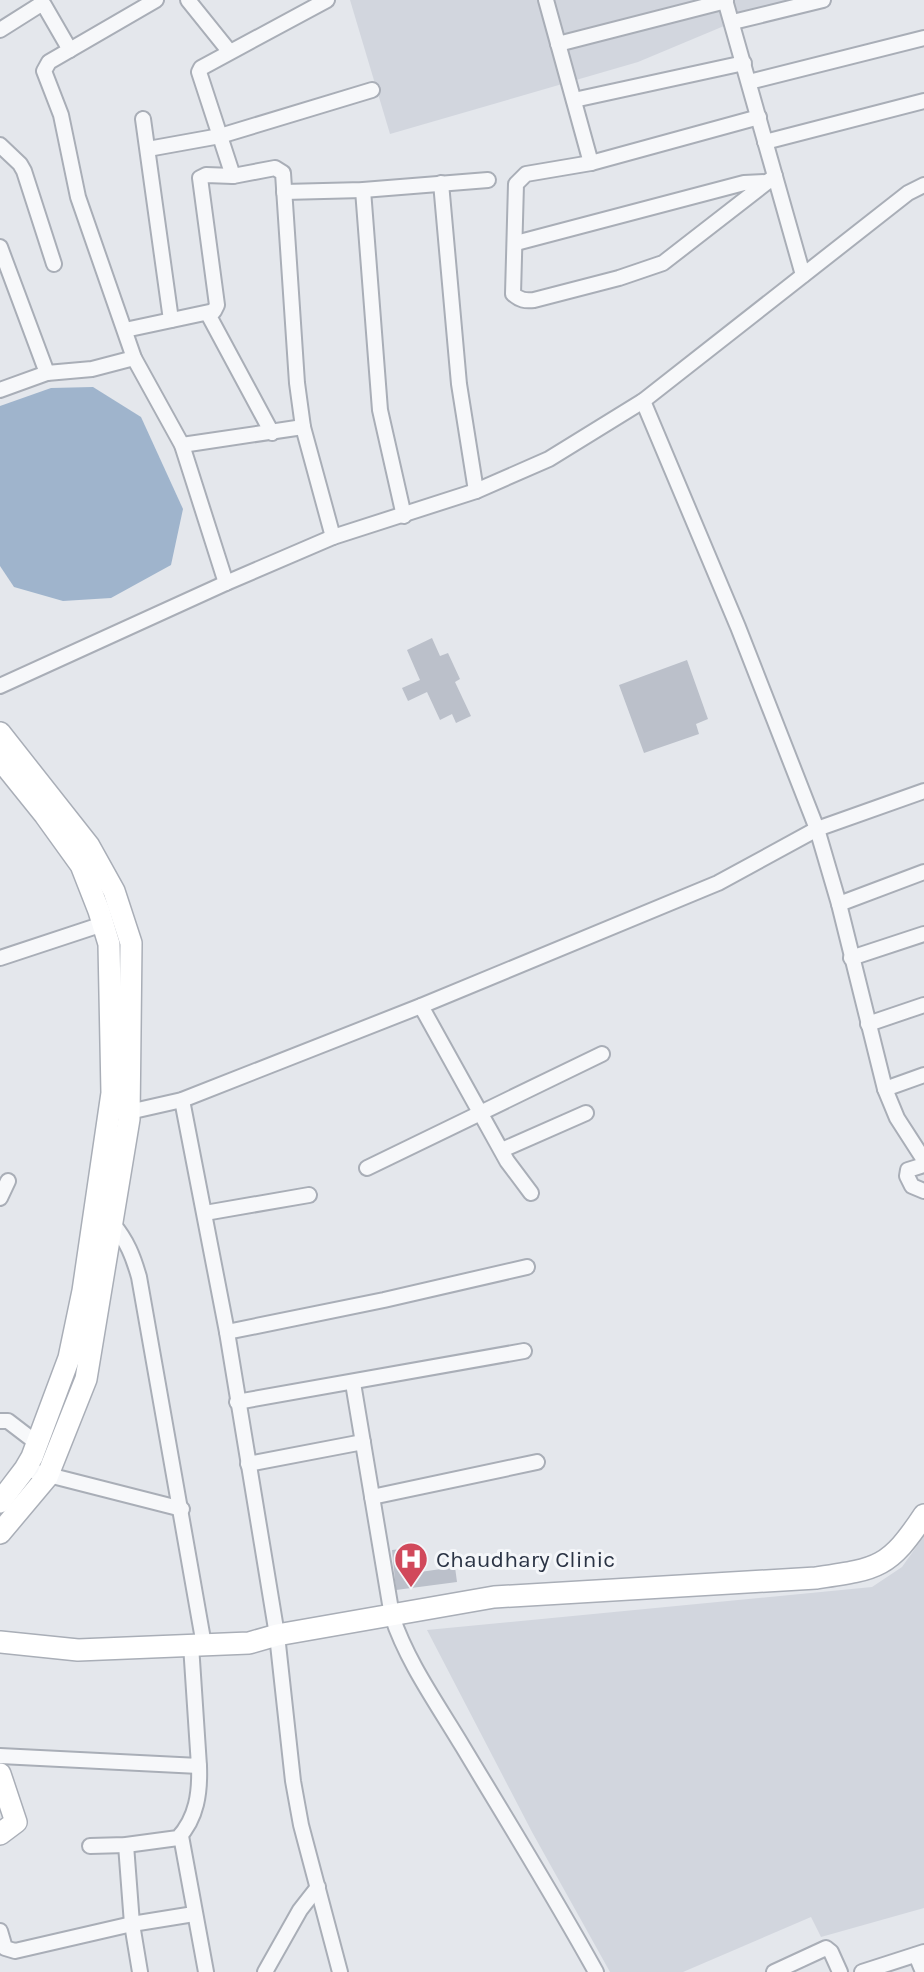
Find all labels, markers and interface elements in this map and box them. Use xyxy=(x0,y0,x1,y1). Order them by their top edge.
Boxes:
hospital icon: Chaudhary Clinic xyxy=(392,1540,430,1589)
place label: Chaudhary Clinic xyxy=(436,1546,615,1573)

